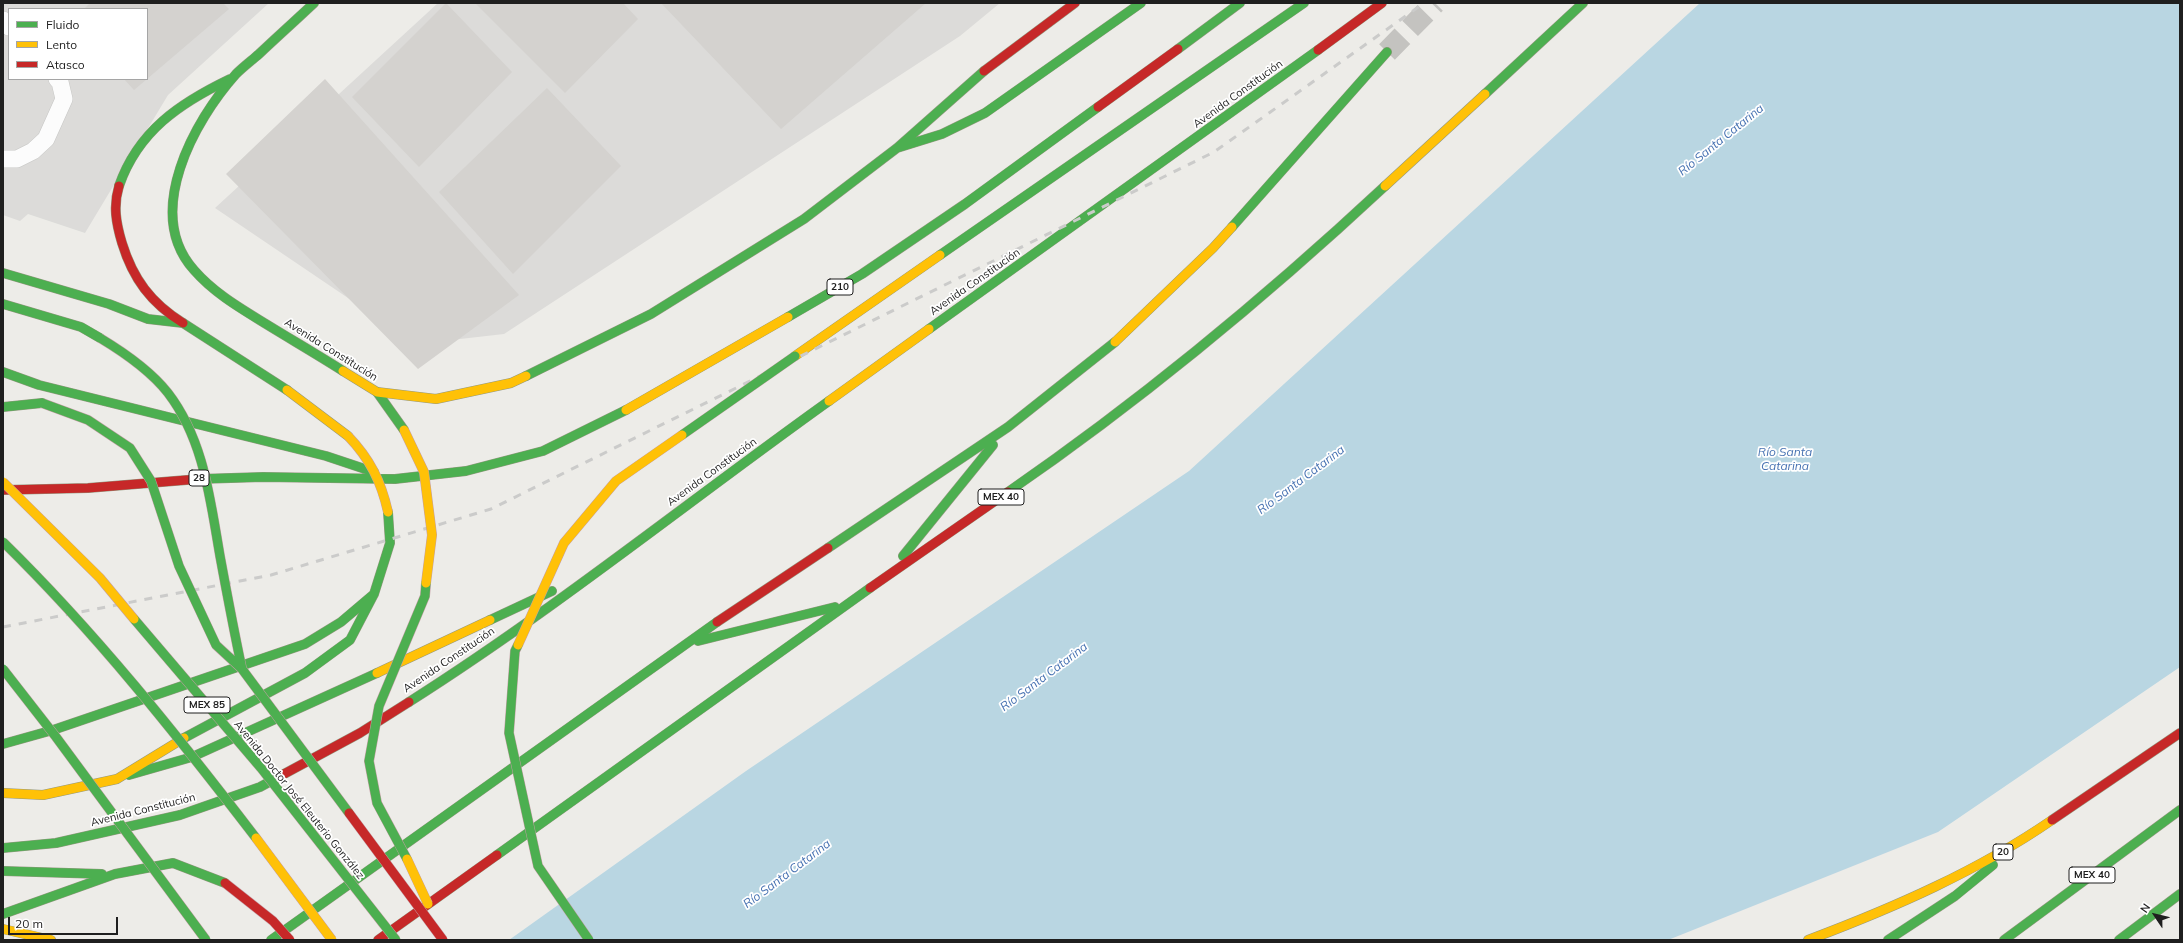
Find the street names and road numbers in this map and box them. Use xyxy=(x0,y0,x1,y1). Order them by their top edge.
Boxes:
street label: Avenida Constitución xyxy=(1191,57,1285,131)
street label: Avenida Constitución xyxy=(927,246,1023,318)
road number: 210 xyxy=(827,279,853,295)
street label: Avenida Constitución xyxy=(282,316,380,384)
street label: Avenida Constitución xyxy=(665,435,759,509)
road number: 28 xyxy=(189,470,209,486)
road number: MEX 40 xyxy=(978,489,1024,505)
street label: Avenida Constitución xyxy=(401,625,497,695)
road number: MEX 85 xyxy=(184,697,230,713)
street label: Avenida Doctor José Eleuterio González xyxy=(231,718,367,882)
street label: Avenida Constitución xyxy=(89,791,197,829)
road number: 20 xyxy=(1993,844,2013,860)
road number: MEX 40 xyxy=(2069,867,2115,883)

